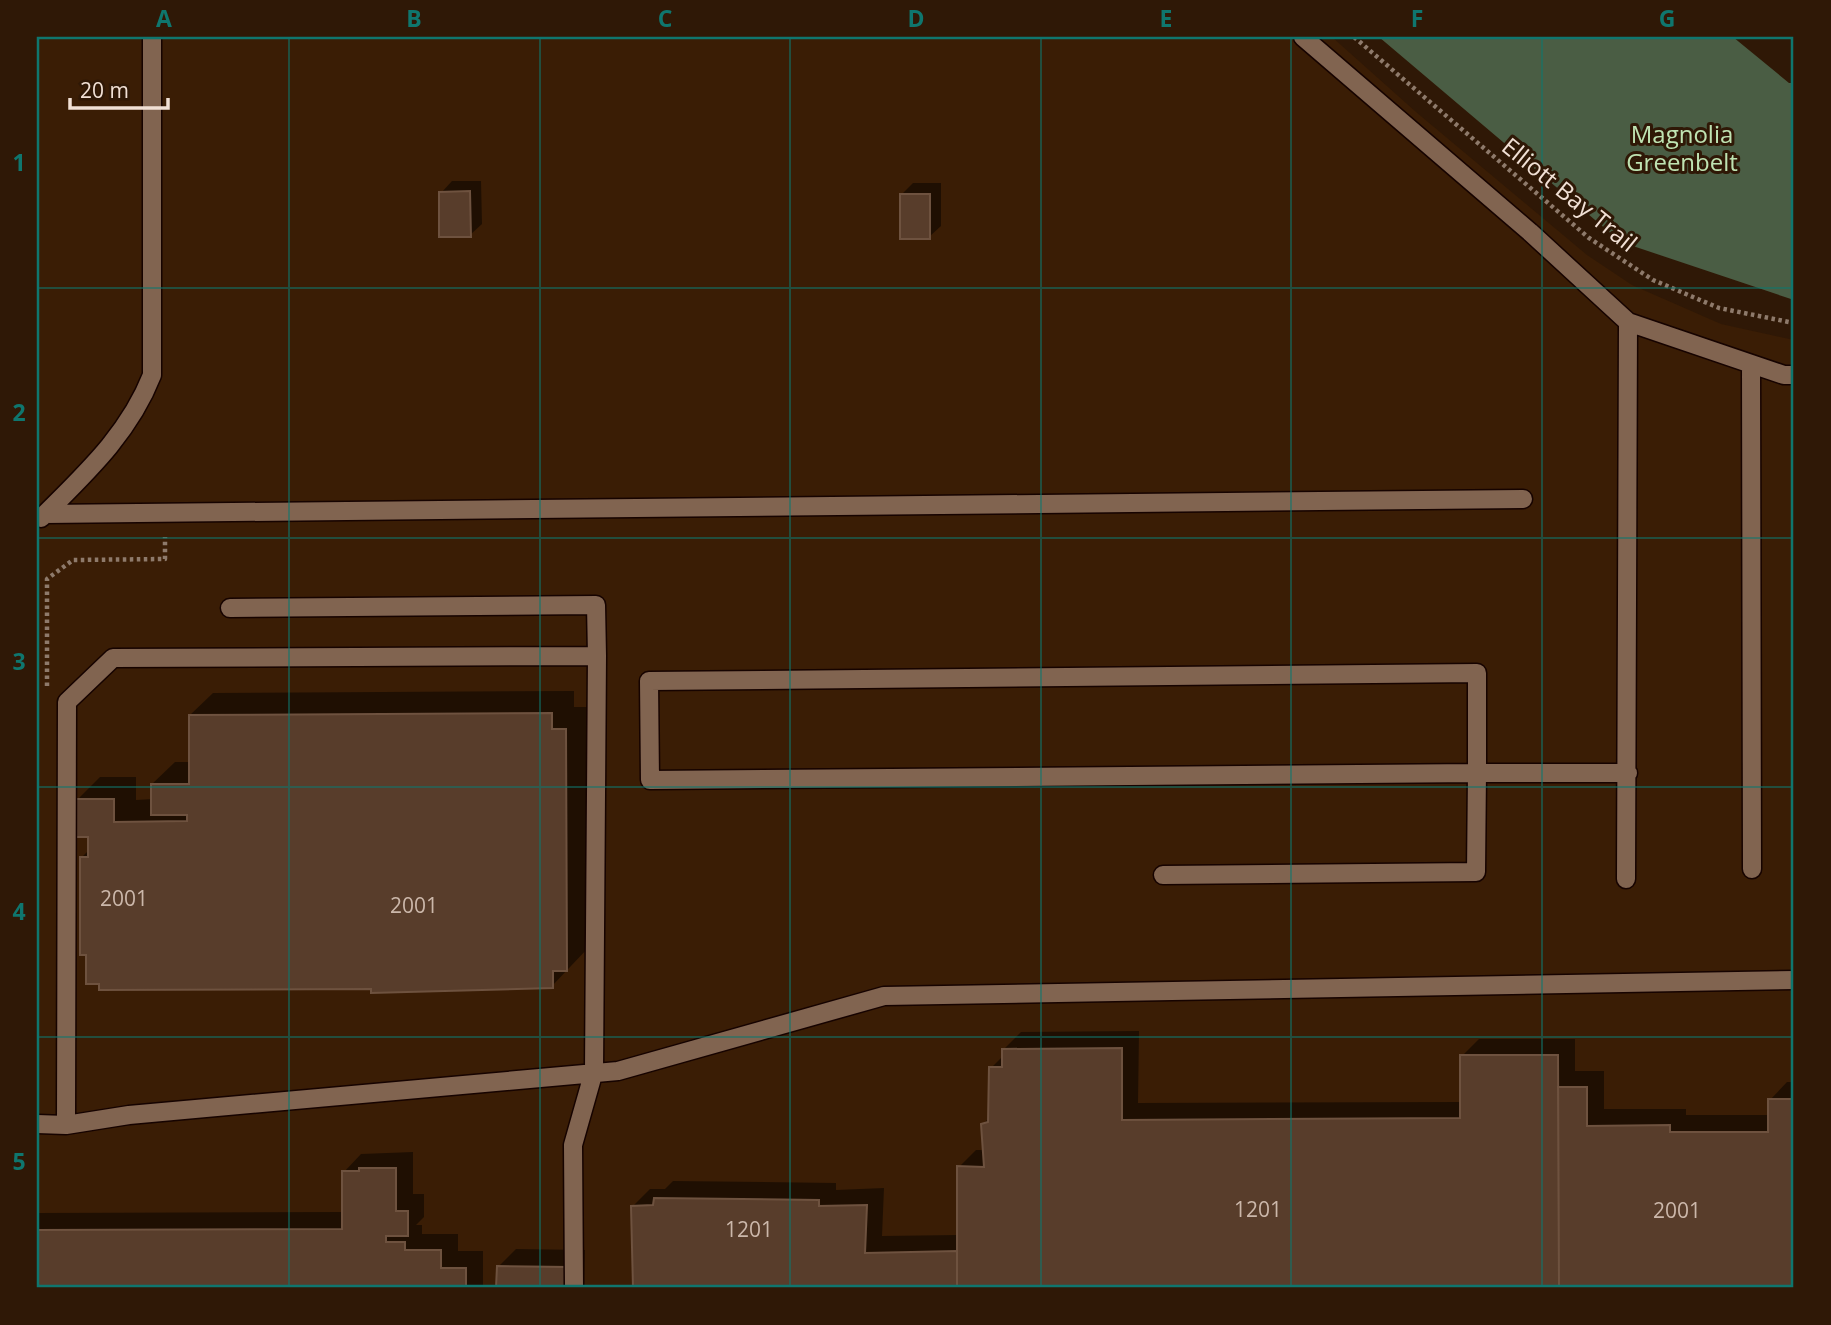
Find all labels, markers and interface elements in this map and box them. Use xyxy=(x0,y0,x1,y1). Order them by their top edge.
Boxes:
text: A xyxy=(156,2,172,34)
text: B xyxy=(406,2,422,34)
text: C xyxy=(658,2,672,34)
text: D xyxy=(907,2,925,34)
text: E xyxy=(1160,2,1172,34)
text: F xyxy=(1411,2,1423,34)
text: G xyxy=(1659,2,1675,34)
scale bar xyxy=(70,66,168,110)
text: 20 m xyxy=(80,76,129,104)
park label: Magnolia Greenbelt xyxy=(1626,117,1738,178)
street label: Elliott Bay Trail xyxy=(1496,129,1644,259)
text: 1 xyxy=(12,146,26,178)
text: 2 xyxy=(12,396,26,428)
text: 3 xyxy=(12,645,26,677)
house number: 2001 xyxy=(100,884,148,912)
house number: 2001 xyxy=(390,891,438,919)
text: 4 xyxy=(12,895,26,927)
text: 5 xyxy=(12,1145,26,1177)
house number: 1201 xyxy=(1234,1195,1282,1223)
house number: 2001 xyxy=(1653,1196,1701,1224)
house number: 1201 xyxy=(725,1215,773,1243)

